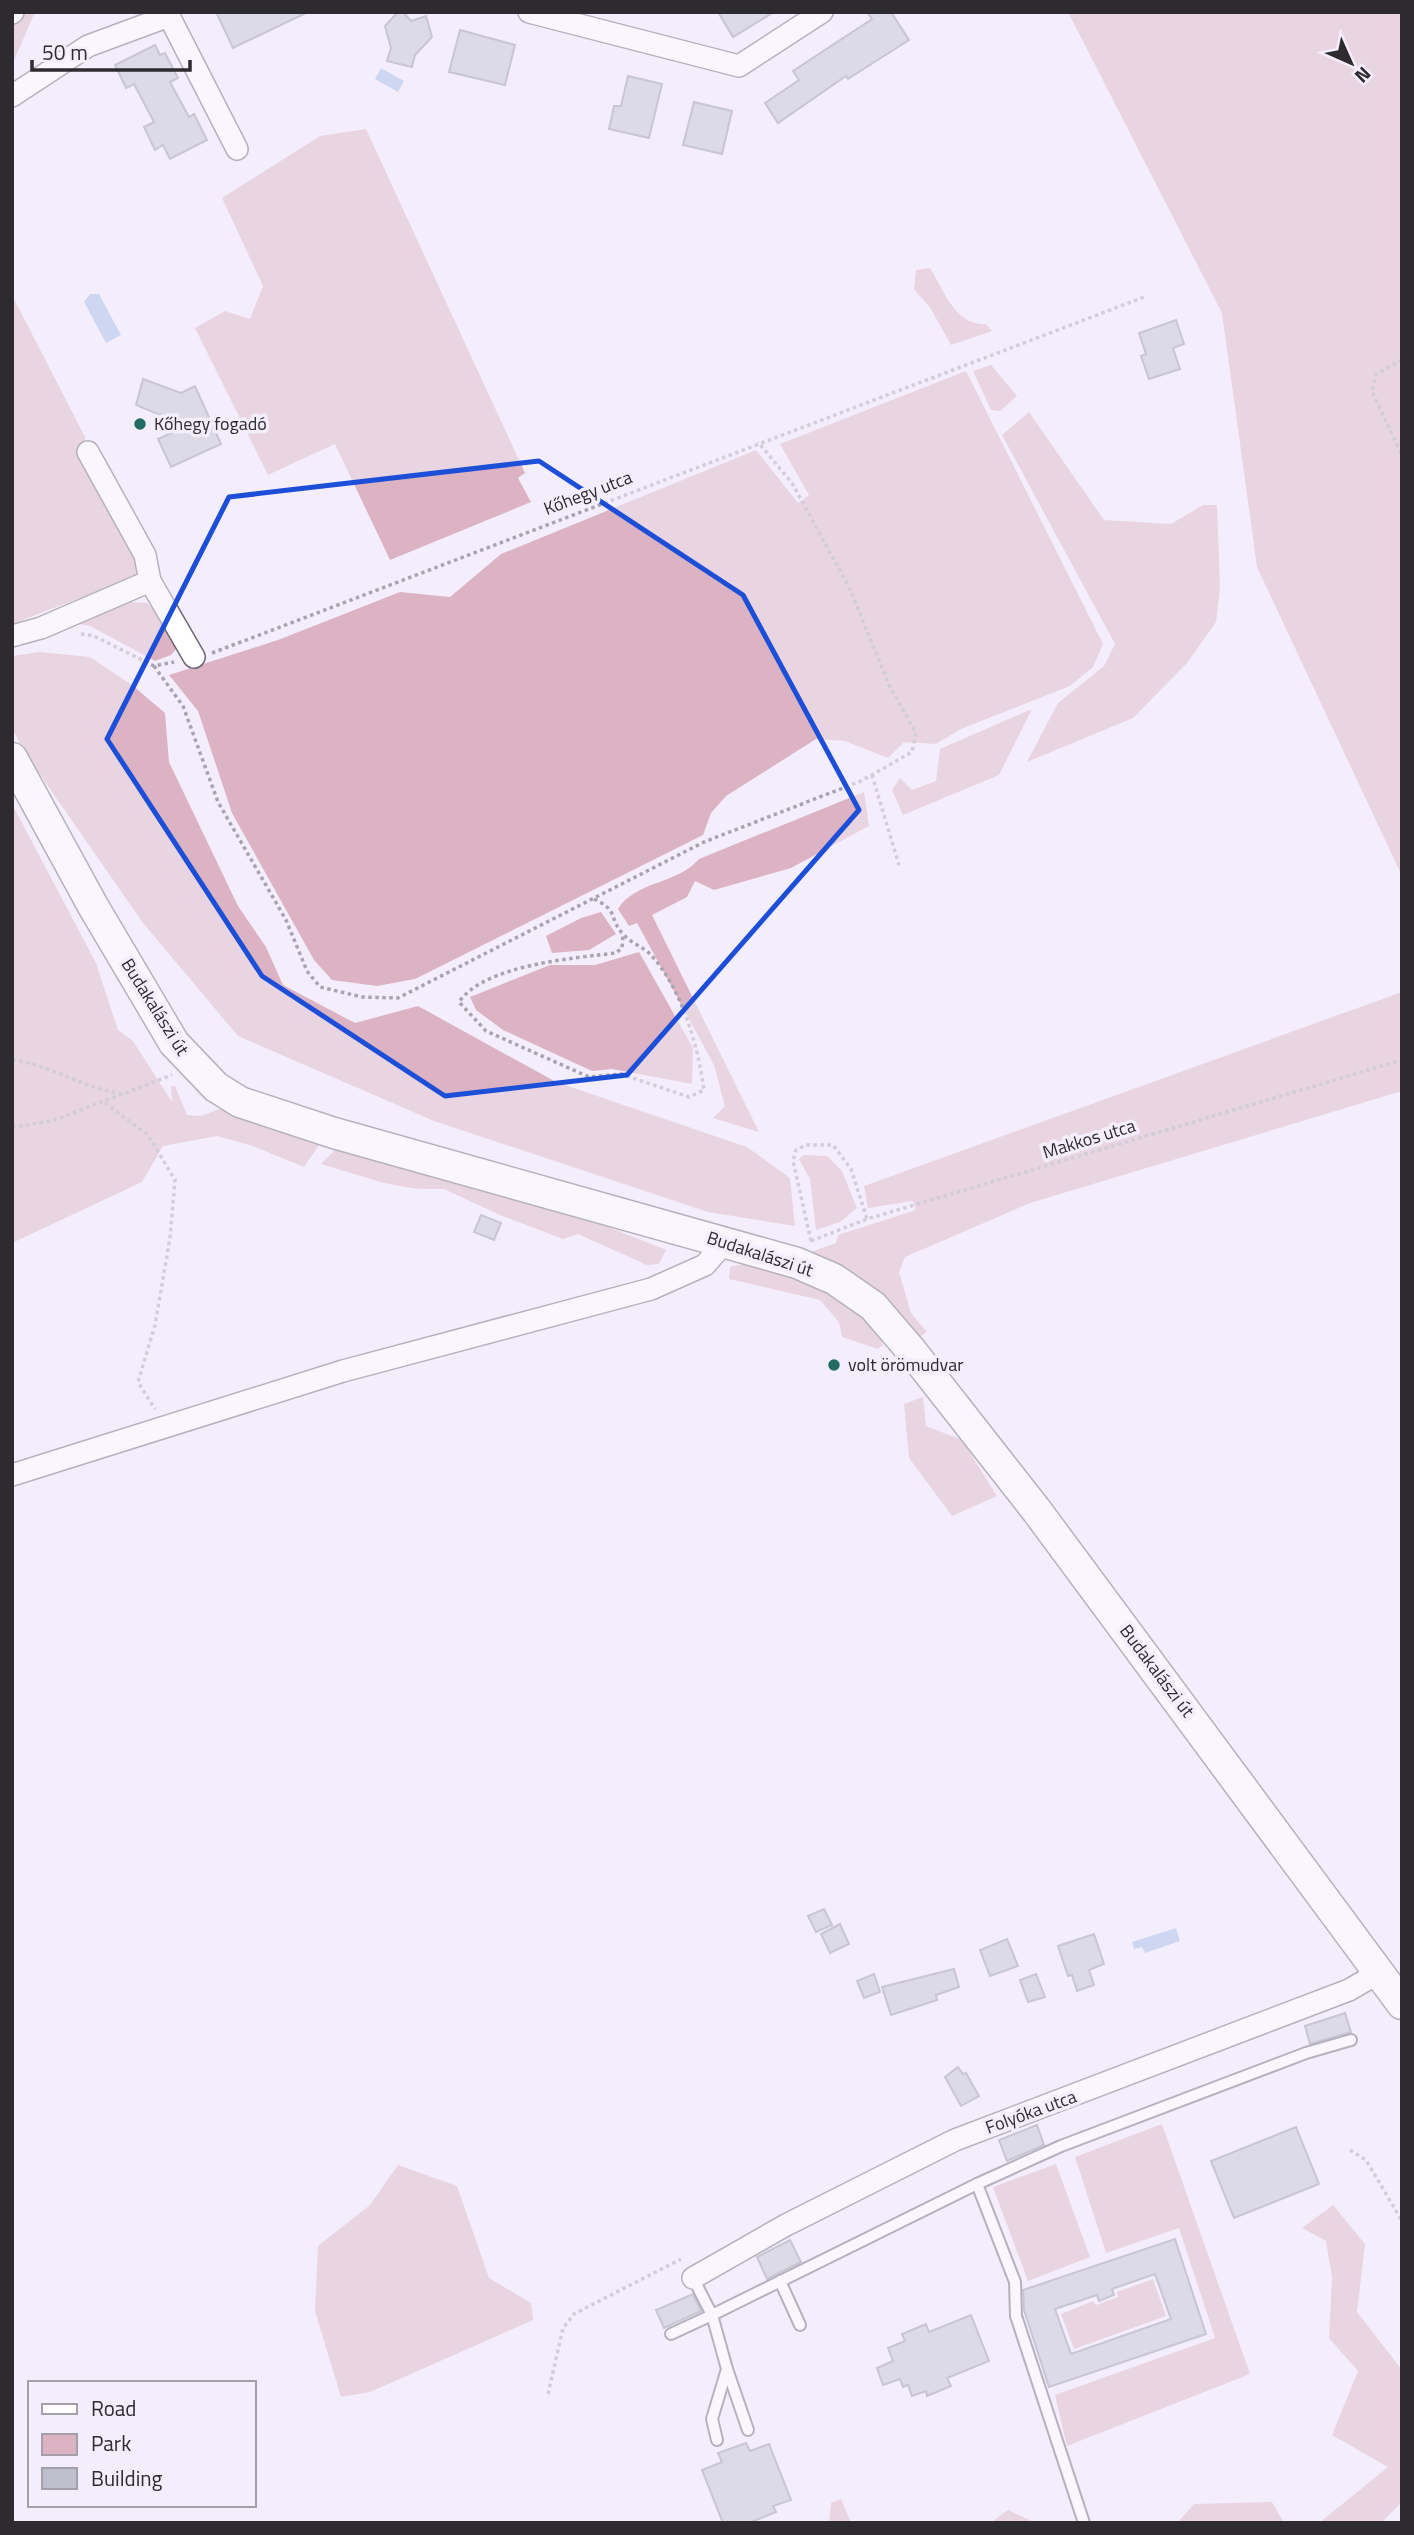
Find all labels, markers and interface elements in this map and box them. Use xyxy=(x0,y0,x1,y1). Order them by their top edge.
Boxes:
scale bar xyxy=(32,28,189,72)
north arrow xyxy=(1316,28,1386,98)
text: 50 m xyxy=(42,36,88,68)
text: N xyxy=(1348,60,1378,90)
place label: Kőhegy fogadó xyxy=(154,410,267,437)
marker: Kőhegy fogadó xyxy=(132,416,148,432)
street label: Kőhegy utca xyxy=(540,463,636,522)
street label: Budakalászi út xyxy=(115,953,196,1061)
street label: Makkos utca xyxy=(1039,1112,1139,1165)
street label: Budakalászi út xyxy=(704,1224,817,1284)
place label: volt örömudvar xyxy=(848,1351,963,1378)
marker: volt örömudvar xyxy=(826,1357,842,1373)
street label: Budakalászi út xyxy=(1113,1619,1202,1723)
street label: Folyóka utca xyxy=(982,2083,1080,2140)
legend xyxy=(28,2381,256,2507)
text: Road xyxy=(91,2392,136,2424)
text: Park xyxy=(91,2427,131,2459)
text: Building xyxy=(91,2462,163,2494)

